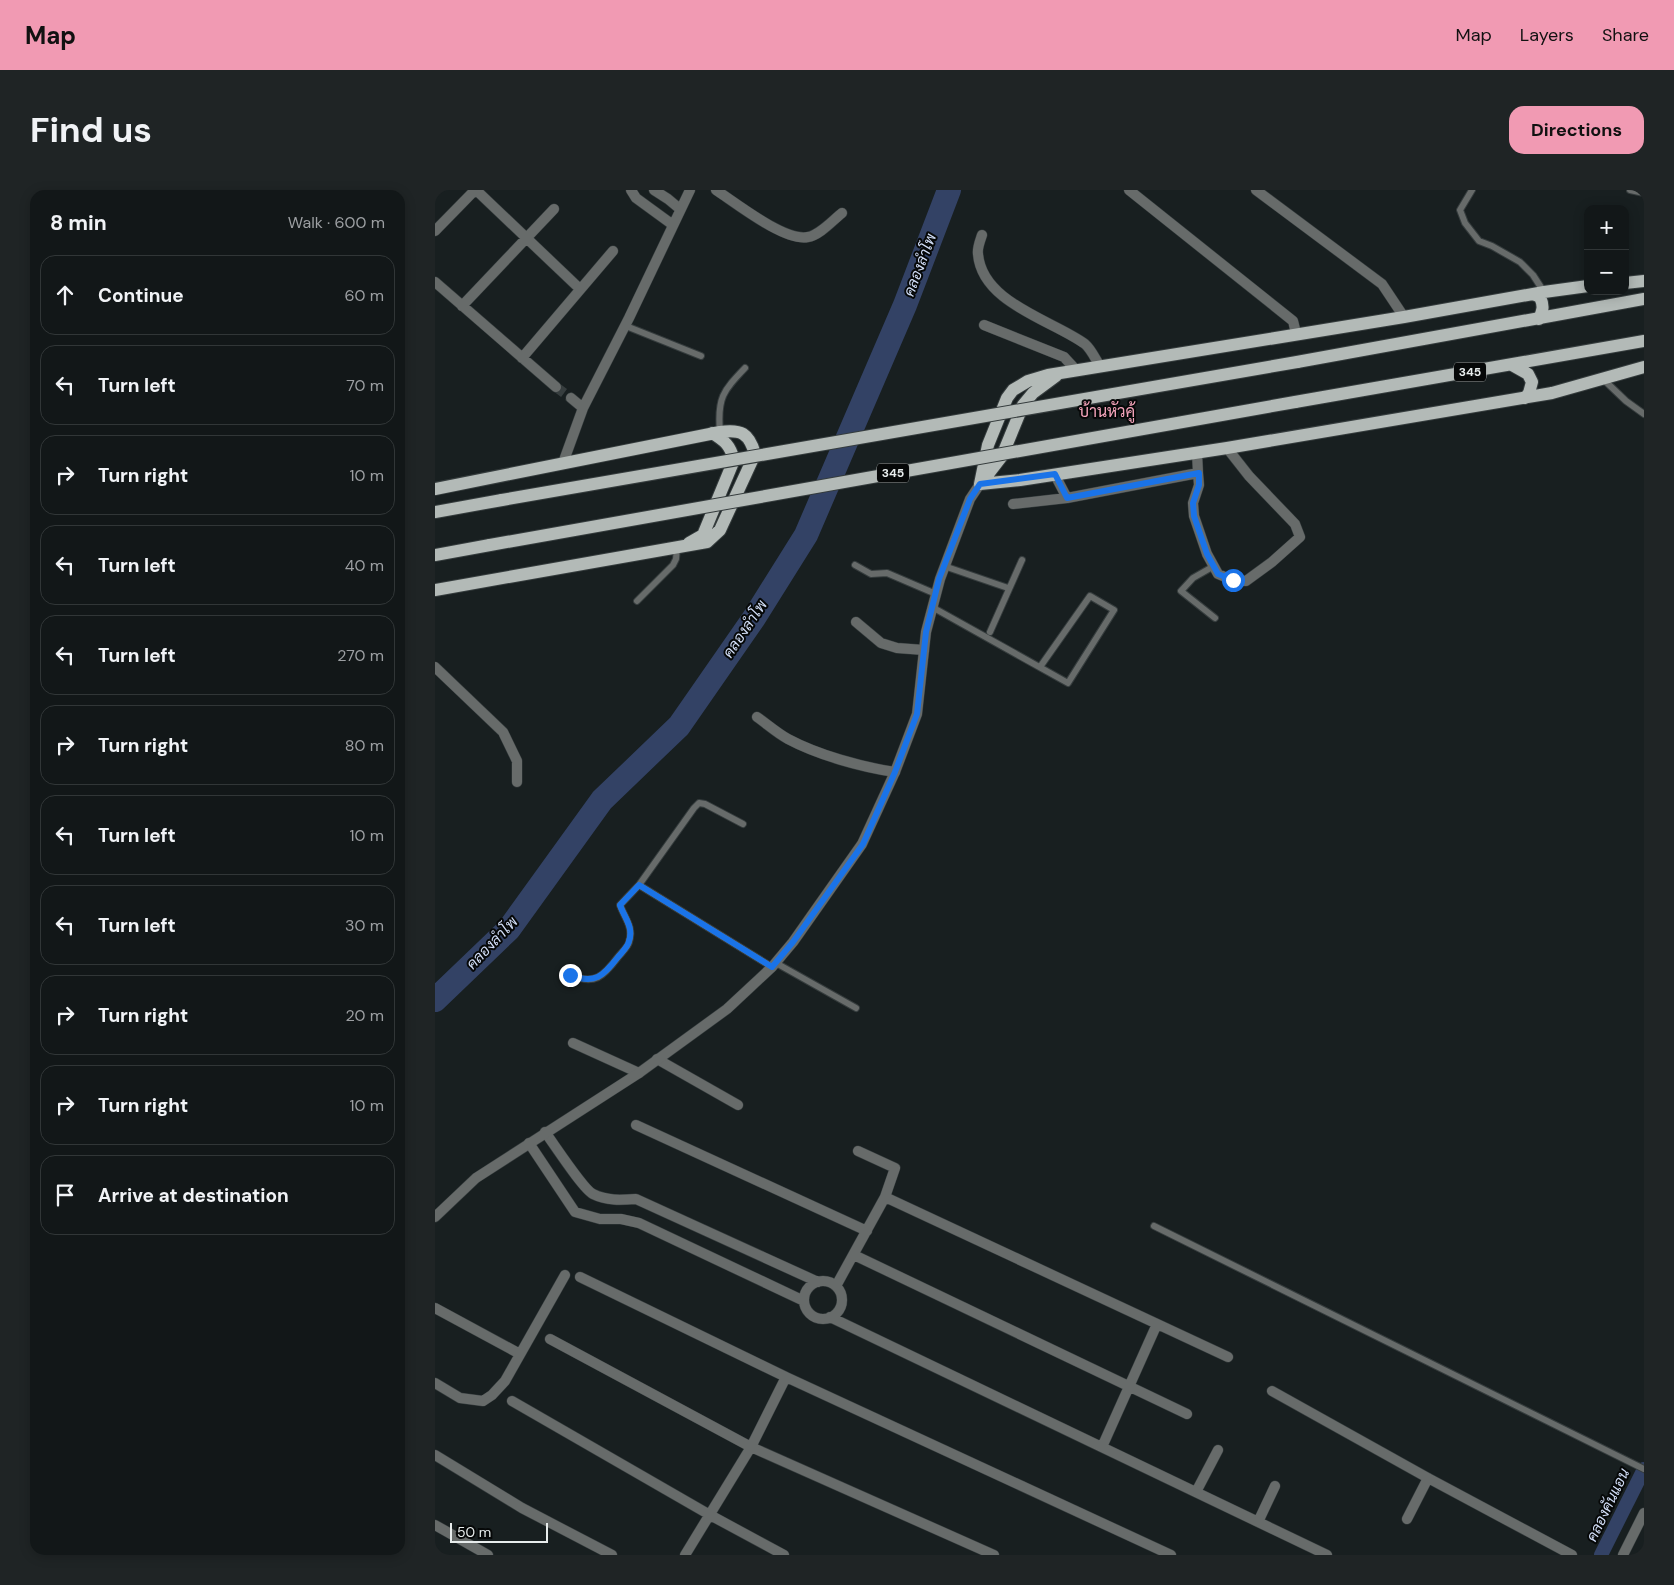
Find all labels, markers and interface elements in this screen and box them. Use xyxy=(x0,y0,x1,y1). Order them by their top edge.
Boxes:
text: Map xyxy=(25,20,76,51)
text: Map xyxy=(1456,23,1492,47)
text: Layers xyxy=(1520,23,1574,47)
text: Share xyxy=(1602,23,1649,47)
button: Directions xyxy=(1509,106,1644,154)
text: Find us xyxy=(30,107,152,153)
map controls xyxy=(1584,205,1629,295)
button: + xyxy=(1584,205,1629,250)
text: 8 min xyxy=(50,209,107,237)
text: Walk · 600 m xyxy=(288,212,385,233)
water label: คลองลำโพ xyxy=(899,231,941,299)
button: − xyxy=(1584,250,1629,295)
icon: ahead xyxy=(51,281,79,309)
text: Continue xyxy=(98,283,184,308)
text: 60 m xyxy=(344,285,384,306)
road number: 345 xyxy=(1454,362,1486,382)
icon: left xyxy=(51,371,79,399)
text: Turn left xyxy=(98,373,176,398)
text: 70 m xyxy=(346,375,384,396)
district label: บ้านหัวคู้ xyxy=(1079,401,1136,423)
icon: right xyxy=(51,461,79,489)
text: Turn right xyxy=(98,463,188,488)
road number: 345 xyxy=(877,464,909,482)
text: 10 m xyxy=(350,465,384,486)
icon: left xyxy=(51,551,79,579)
text: Turn left xyxy=(98,553,176,578)
text: 40 m xyxy=(345,555,384,576)
route start xyxy=(1222,569,1245,592)
water label: คลองลำโพ xyxy=(718,596,772,662)
icon: left xyxy=(51,641,79,669)
text: Turn left xyxy=(98,643,176,668)
text: 270 m xyxy=(337,645,384,666)
icon: right xyxy=(51,731,79,759)
text: Turn right xyxy=(98,733,188,758)
text: 80 m xyxy=(345,735,384,756)
icon: left xyxy=(51,821,79,849)
text: Turn left xyxy=(98,823,176,848)
text: 10 m xyxy=(350,825,384,846)
icon: left xyxy=(51,911,79,939)
water label: คลองลำโพ xyxy=(462,912,522,974)
text: Turn left xyxy=(98,913,176,938)
text: 30 m xyxy=(345,915,384,936)
route end xyxy=(559,964,582,987)
icon: right xyxy=(51,1001,79,1029)
text: Turn right xyxy=(98,1003,188,1028)
text: 20 m xyxy=(345,1005,384,1026)
icon: right xyxy=(51,1091,79,1119)
text: Turn right xyxy=(98,1093,188,1118)
text: 10 m xyxy=(350,1095,384,1116)
icon: arrive xyxy=(51,1181,79,1209)
text: Arrive at destination xyxy=(98,1183,289,1208)
water label: คลองคันแอน xyxy=(1582,1465,1634,1545)
scale bar xyxy=(450,1520,547,1543)
text: 50 m xyxy=(457,1523,491,1541)

